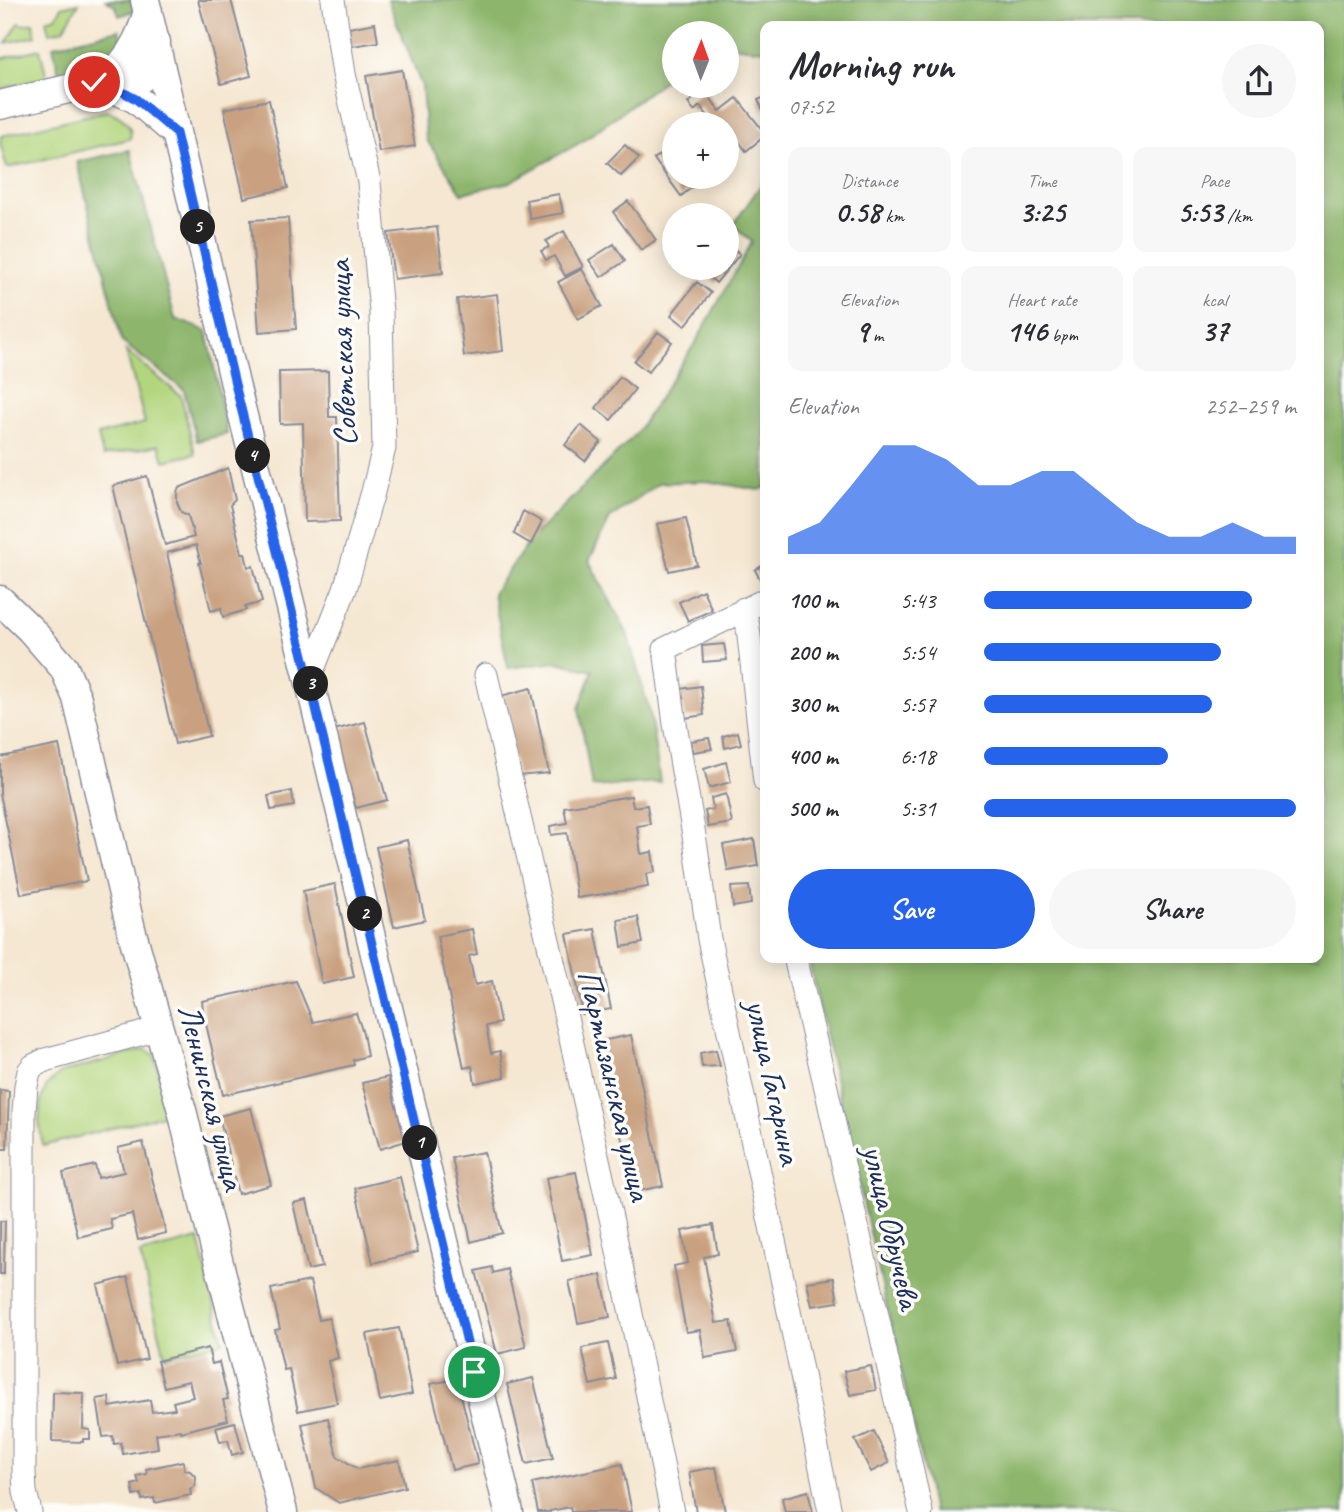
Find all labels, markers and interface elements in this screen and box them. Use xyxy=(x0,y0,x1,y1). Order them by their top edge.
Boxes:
north arrow xyxy=(662,21,738,98)
map controls xyxy=(662,21,739,280)
text: Morning run xyxy=(788,42,954,89)
button: share xyxy=(1222,44,1296,118)
pin xyxy=(64,52,124,112)
icon: check xyxy=(75,63,113,101)
text: 07:52 xyxy=(788,92,834,121)
button: + xyxy=(662,112,739,189)
text: Distance xyxy=(841,169,898,193)
text: Time xyxy=(1027,169,1057,193)
text: Pace xyxy=(1200,169,1229,193)
text: 0.58 xyxy=(835,193,881,231)
text: 3:25 xyxy=(1019,193,1065,231)
text: 5:53 xyxy=(1177,193,1223,231)
button: − xyxy=(662,203,739,280)
text: km xyxy=(881,204,904,228)
text: /km xyxy=(1223,204,1252,228)
pin: 5 xyxy=(180,210,216,244)
text: 5 xyxy=(193,214,202,238)
street label: Советская улица xyxy=(318,257,366,447)
text: Elevation xyxy=(840,288,899,312)
text: Heart rate xyxy=(1007,288,1077,312)
text: kcal xyxy=(1202,288,1227,312)
text: 9 xyxy=(855,312,868,350)
text: 146 xyxy=(1006,312,1047,350)
text: 37 xyxy=(1201,312,1228,350)
text: m xyxy=(868,323,884,347)
text: bpm xyxy=(1047,323,1078,347)
text: Elevation xyxy=(788,392,859,421)
text: 252–259 m xyxy=(1205,392,1296,421)
pin: 4 xyxy=(236,438,270,474)
text: 4 xyxy=(248,443,257,467)
text: 100 m xyxy=(788,586,838,615)
text: 5:43 xyxy=(900,586,936,615)
text: 200 m xyxy=(788,638,838,667)
text: 5:54 xyxy=(900,638,936,667)
pin: 3 xyxy=(294,666,328,702)
text: 3 xyxy=(306,671,315,695)
text: 300 m xyxy=(788,690,838,719)
text: 5:57 xyxy=(900,690,936,719)
text: 400 m xyxy=(788,742,838,771)
text: 6:18 xyxy=(900,742,936,771)
text: 500 m xyxy=(788,794,837,823)
text: 5:31 xyxy=(900,794,936,823)
button: Save xyxy=(788,869,1035,949)
button: Share xyxy=(1049,869,1296,949)
pin: 2 xyxy=(348,897,382,932)
text: 2 xyxy=(360,901,369,925)
street label: Партизанская улица xyxy=(568,966,662,1206)
street label: улица Гагарина xyxy=(736,994,812,1171)
street label: Ленинская улица xyxy=(169,1000,256,1197)
pin: 1 xyxy=(402,1126,438,1160)
text: 1 xyxy=(415,1130,424,1154)
street label: улица Обручева xyxy=(852,1139,932,1315)
pin xyxy=(444,1342,504,1402)
icon: arrive xyxy=(455,1353,493,1391)

